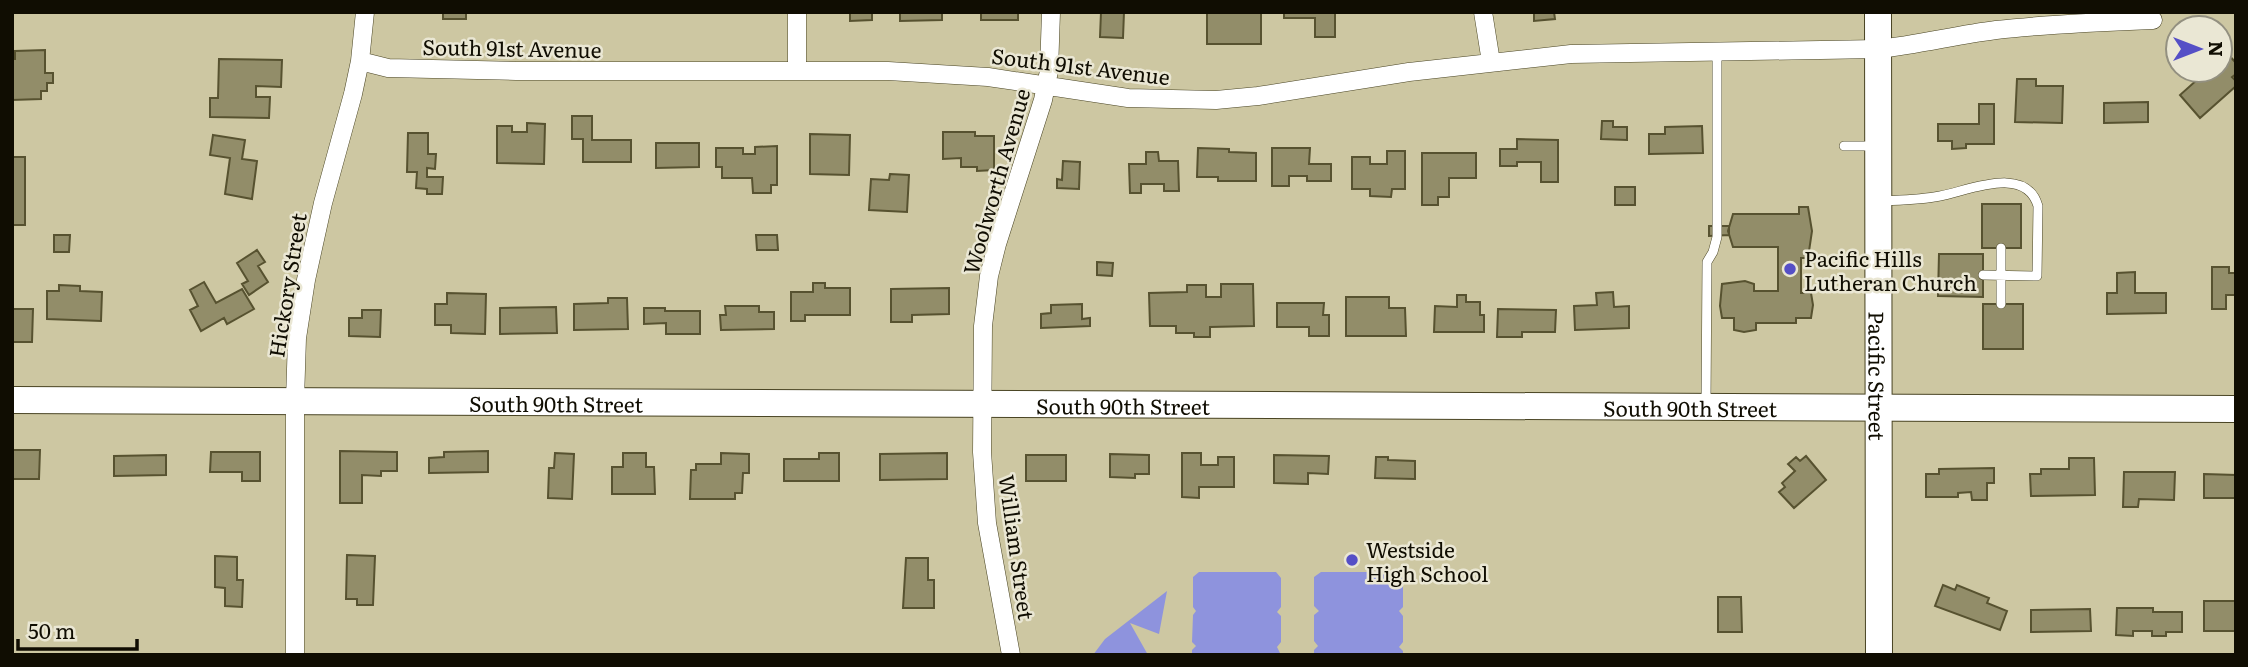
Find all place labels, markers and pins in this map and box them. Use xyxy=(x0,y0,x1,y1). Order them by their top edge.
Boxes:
place label: Pacific Hills Lutheran Church xyxy=(1804,242,1977,297)
marker: Pacific Hills Lutheran Church xyxy=(1782,261,1798,277)
place label: Westside High School xyxy=(1366,533,1488,588)
marker: Westside High School xyxy=(1344,552,1360,568)

